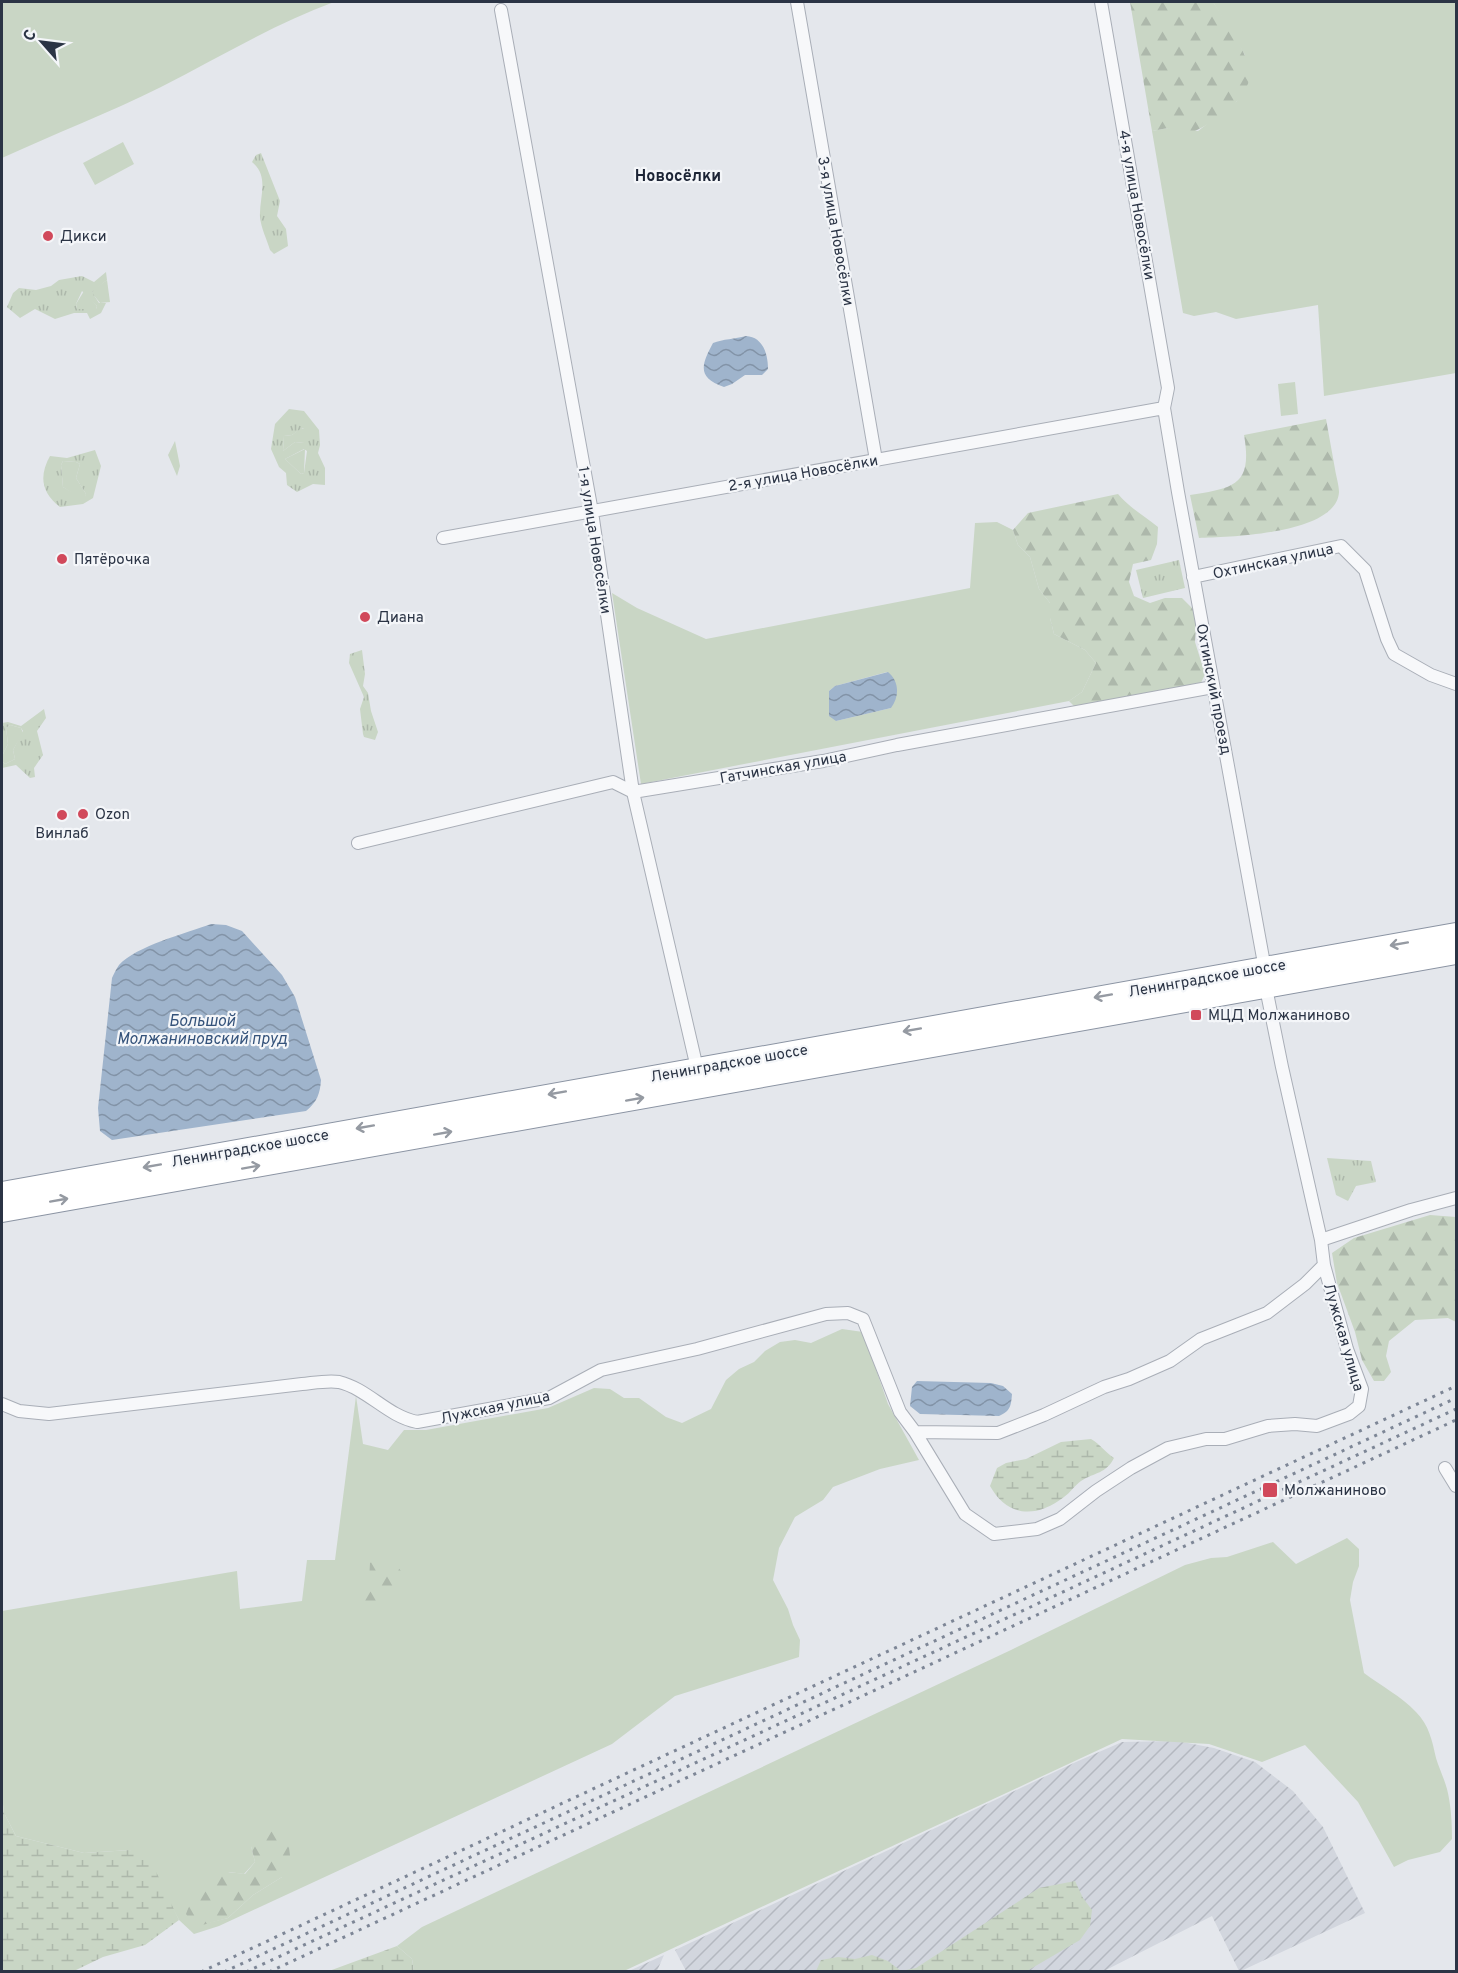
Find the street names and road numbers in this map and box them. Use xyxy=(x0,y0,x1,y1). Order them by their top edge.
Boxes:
street label: 4-я улица Новосёлки xyxy=(1113,129,1158,282)
street label: 3-я улица Новосёлки xyxy=(812,155,857,308)
street label: 2-я улица Новосёлки xyxy=(727,452,880,497)
street label: 1-я улица Новосёлки xyxy=(572,465,615,615)
street label: Охтинская улица xyxy=(1211,540,1335,585)
street label: Охтинский проезд xyxy=(1191,622,1235,756)
street label: Гатчинская улица xyxy=(718,748,848,789)
street label: Ленинградское шоссе xyxy=(1127,956,1287,1003)
street label: Ленинградское шоссе xyxy=(649,1041,809,1088)
street label: Ленинградское шоссе xyxy=(170,1126,330,1173)
street label: Лужская улица xyxy=(1318,1281,1367,1394)
street label: Лужская улица xyxy=(439,1388,552,1429)

